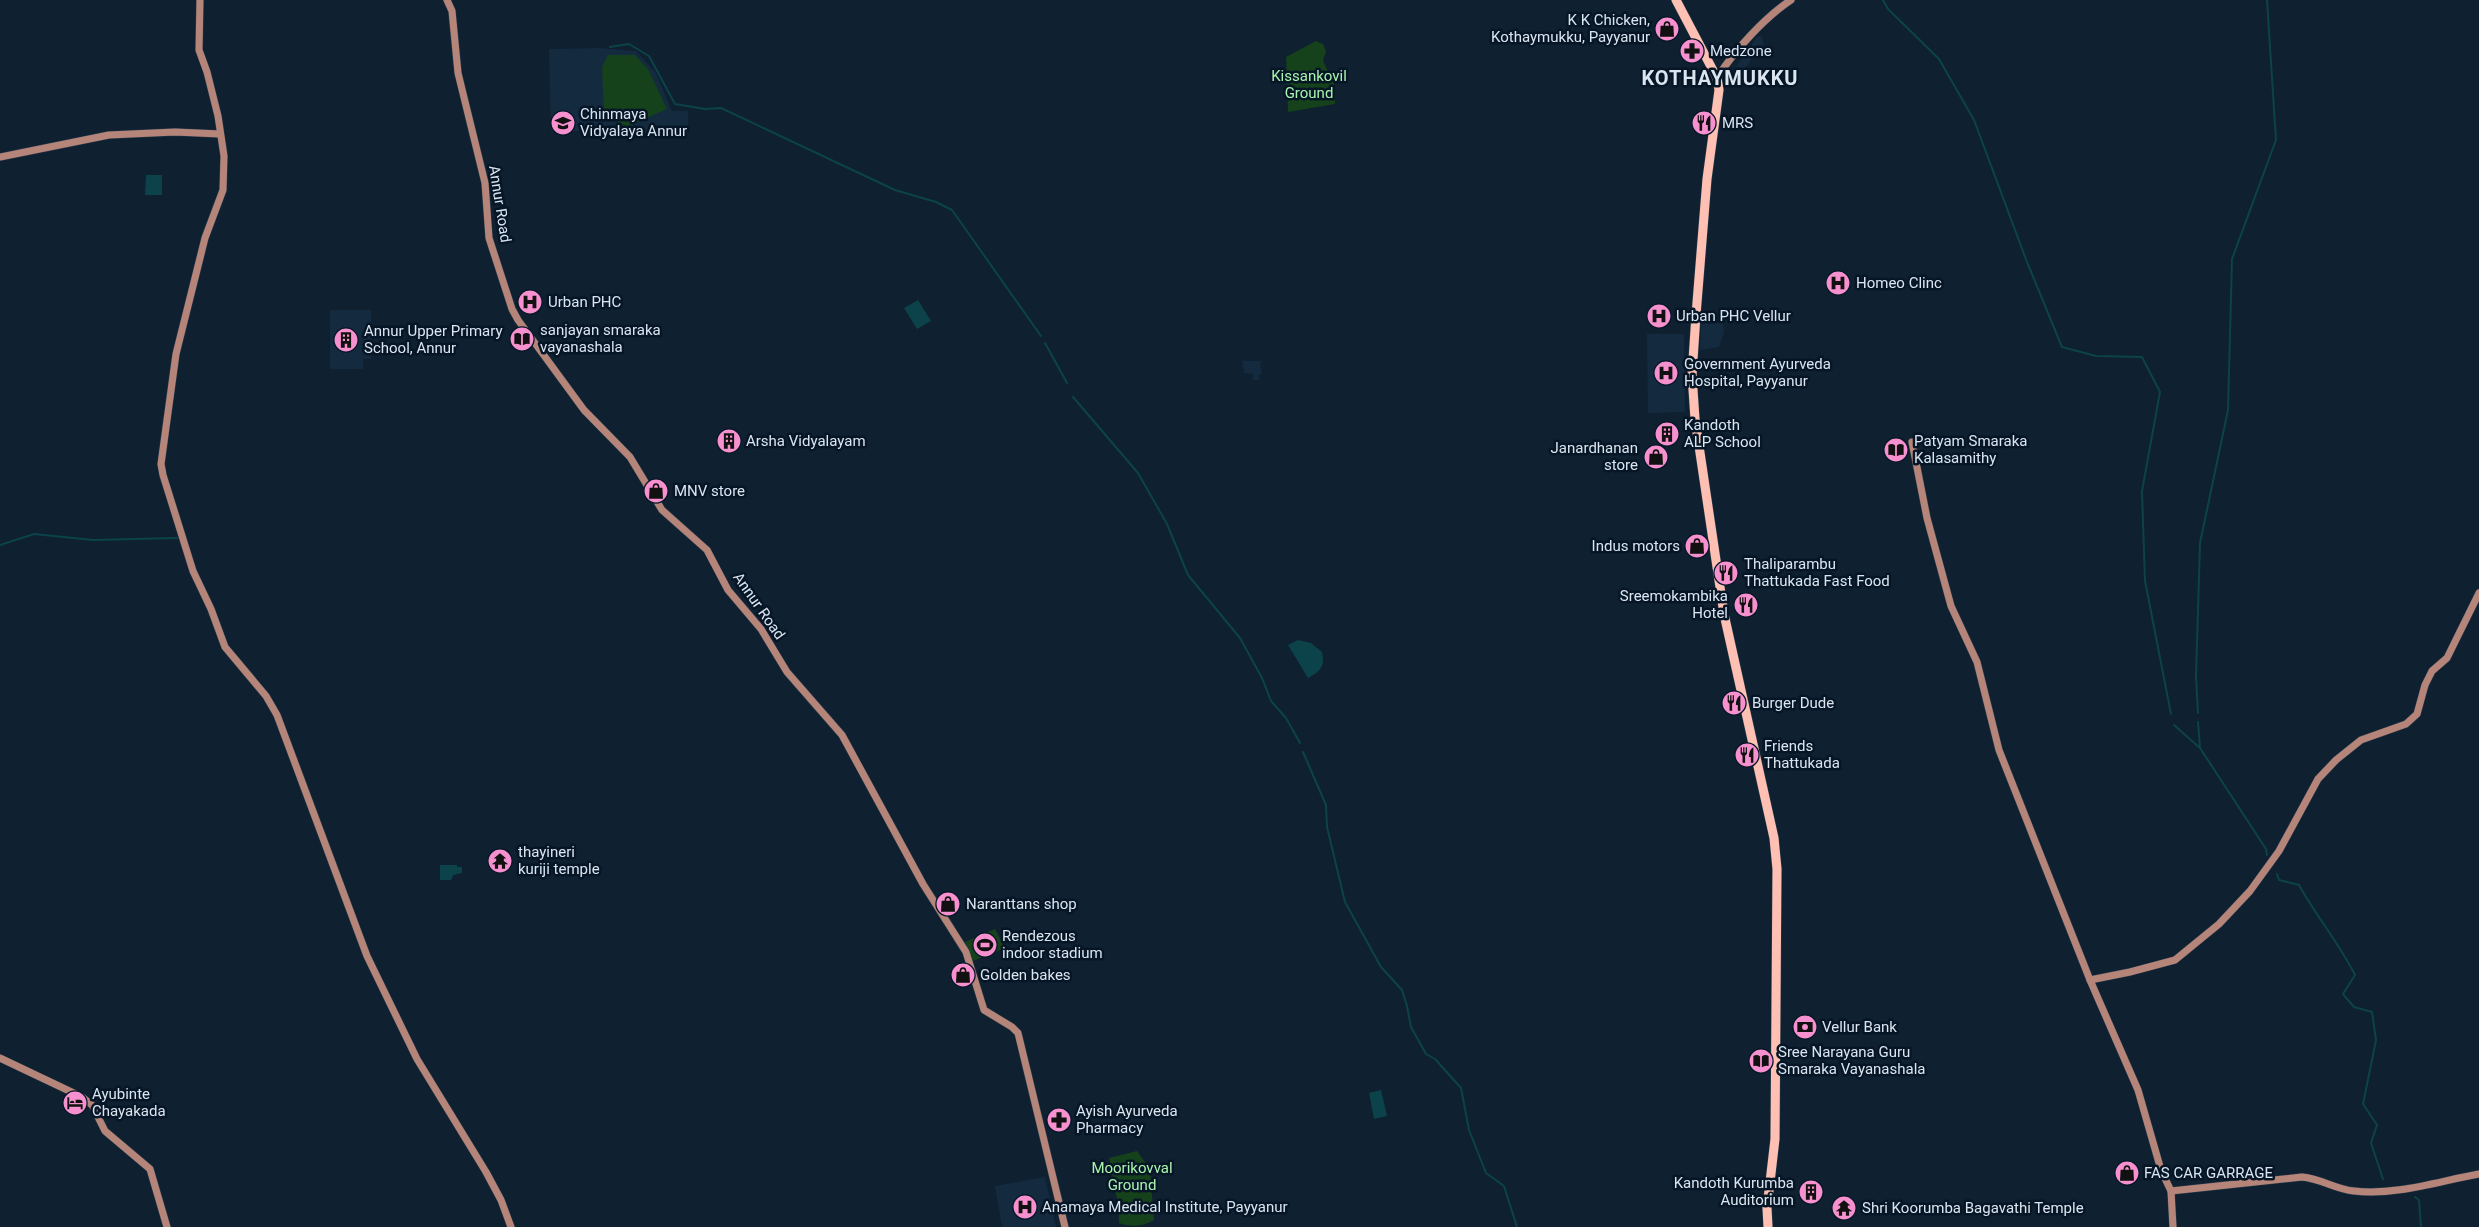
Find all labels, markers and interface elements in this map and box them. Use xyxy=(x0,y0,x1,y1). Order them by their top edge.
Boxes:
place label: K K Chicken, Kothaymukku, Payyanur xyxy=(1491,11,1650,46)
shop icon: K K Chicken, Kothaymukku, Payyanur xyxy=(1654,16,1680,42)
pharmacy icon: Medzone xyxy=(1679,38,1705,64)
place label: Medzone xyxy=(1710,42,1772,60)
district label: KOTHAYMUKKU xyxy=(1641,66,1799,90)
park label: Kissankovil Ground xyxy=(1271,67,1347,102)
place label: Chinmaya Vidyalaya Annur xyxy=(580,105,687,140)
school or university icon: Chinmaya Vidyalaya Annur xyxy=(550,110,576,136)
restaurant icon: MRS xyxy=(1691,110,1717,136)
place label: MRS xyxy=(1722,114,1753,132)
street label: Annur Road xyxy=(485,164,515,244)
hospital icon: Homeo Clinc xyxy=(1825,270,1851,296)
place label: Homeo Clinc xyxy=(1856,274,1942,292)
hospital icon: Urban PHC xyxy=(517,289,543,315)
place label: Urban PHC xyxy=(548,293,622,311)
hospital icon: Urban PHC Vellur xyxy=(1646,303,1672,329)
place label: Urban PHC Vellur xyxy=(1676,307,1791,325)
place label: sanjayan smaraka vayanashala xyxy=(540,321,661,356)
place label: Annur Upper Primary School, Annur xyxy=(364,322,503,357)
library icon: sanjayan smaraka vayanashala xyxy=(509,326,535,352)
building icon: Annur Upper Primary School, Annur xyxy=(333,327,359,353)
place label: Government Ayurveda Hospital, Payyanur xyxy=(1684,355,1831,390)
hospital icon: Government Ayurveda Hospital, Payyanur xyxy=(1653,360,1679,386)
place label: Kandoth ALP School xyxy=(1684,416,1761,451)
building icon: Kandoth ALP School xyxy=(1654,421,1680,447)
building icon: Arsha Vidyalayam xyxy=(716,428,742,454)
place label: Arsha Vidyalayam xyxy=(746,432,866,450)
place label: Patyam Smaraka Kalasamithy xyxy=(1914,432,2027,467)
library icon: Patyam Smaraka Kalasamithy xyxy=(1883,437,1909,463)
place label: Janardhanan store xyxy=(1551,439,1638,474)
shop icon: Janardhanan store xyxy=(1643,444,1669,470)
shop icon: MNV store xyxy=(643,478,669,504)
place label: MNV store xyxy=(674,482,745,500)
shop icon: Indus motors xyxy=(1684,533,1710,559)
place label: Indus motors xyxy=(1592,537,1680,555)
place label: Thaliparambu Thattukada Fast Food xyxy=(1744,555,1890,590)
restaurant icon: Thaliparambu Thattukada Fast Food xyxy=(1713,560,1739,586)
street label: Annur Road xyxy=(729,569,789,643)
place label: Sreemokambika Hotel xyxy=(1620,587,1728,622)
restaurant icon: Sreemokambika Hotel xyxy=(1733,592,1759,618)
restaurant icon: Burger Dude xyxy=(1721,690,1747,716)
place label: Burger Dude xyxy=(1752,694,1834,712)
place label: Friends Thattukada xyxy=(1764,737,1840,772)
restaurant icon: Friends Thattukada xyxy=(1734,742,1760,768)
place label: thayineri kuriji temple xyxy=(518,843,600,878)
temple icon: thayineri kuriji temple xyxy=(487,848,513,874)
shop icon: Naranttans shop xyxy=(935,891,961,917)
place label: Naranttans shop xyxy=(966,895,1077,913)
place label: Rendezous indoor stadium xyxy=(1002,927,1103,962)
sports icon: Rendezous indoor stadium xyxy=(972,932,998,958)
shop icon: Golden bakes xyxy=(950,962,976,988)
place label: Golden bakes xyxy=(980,966,1071,984)
bank icon: Vellur Bank xyxy=(1792,1014,1818,1040)
place label: Vellur Bank xyxy=(1822,1018,1897,1036)
place label: Sree Narayana Guru Smaraka Vayanashala xyxy=(1778,1043,1925,1078)
library icon: Sree Narayana Guru Smaraka Vayanashala xyxy=(1748,1048,1774,1074)
place label: Ayubinte Chayakada xyxy=(92,1085,166,1120)
hotel icon: Ayubinte Chayakada xyxy=(62,1090,88,1116)
place label: Ayish Ayurveda Pharmacy xyxy=(1076,1102,1178,1137)
pharmacy icon: Ayish Ayurveda Pharmacy xyxy=(1046,1107,1072,1133)
park label: Moorikovval Ground xyxy=(1091,1159,1173,1194)
shop icon: FAS CAR GARRAGE xyxy=(2114,1160,2140,1186)
place label: FAS CAR GARRAGE xyxy=(2144,1164,2273,1182)
place label: Kandoth Kurumba Auditorium xyxy=(1674,1174,1794,1209)
building icon: Kandoth Kurumba Auditorium xyxy=(1798,1179,1824,1205)
hospital icon: Anamaya Medical Institute, Payyanur xyxy=(1012,1194,1038,1220)
temple icon: Shri Koorumba Bagavathi Temple xyxy=(1831,1195,1857,1221)
place label: Anamaya Medical Institute, Payyanur xyxy=(1042,1198,1288,1216)
place label: Shri Koorumba Bagavathi Temple xyxy=(1862,1199,2084,1217)

